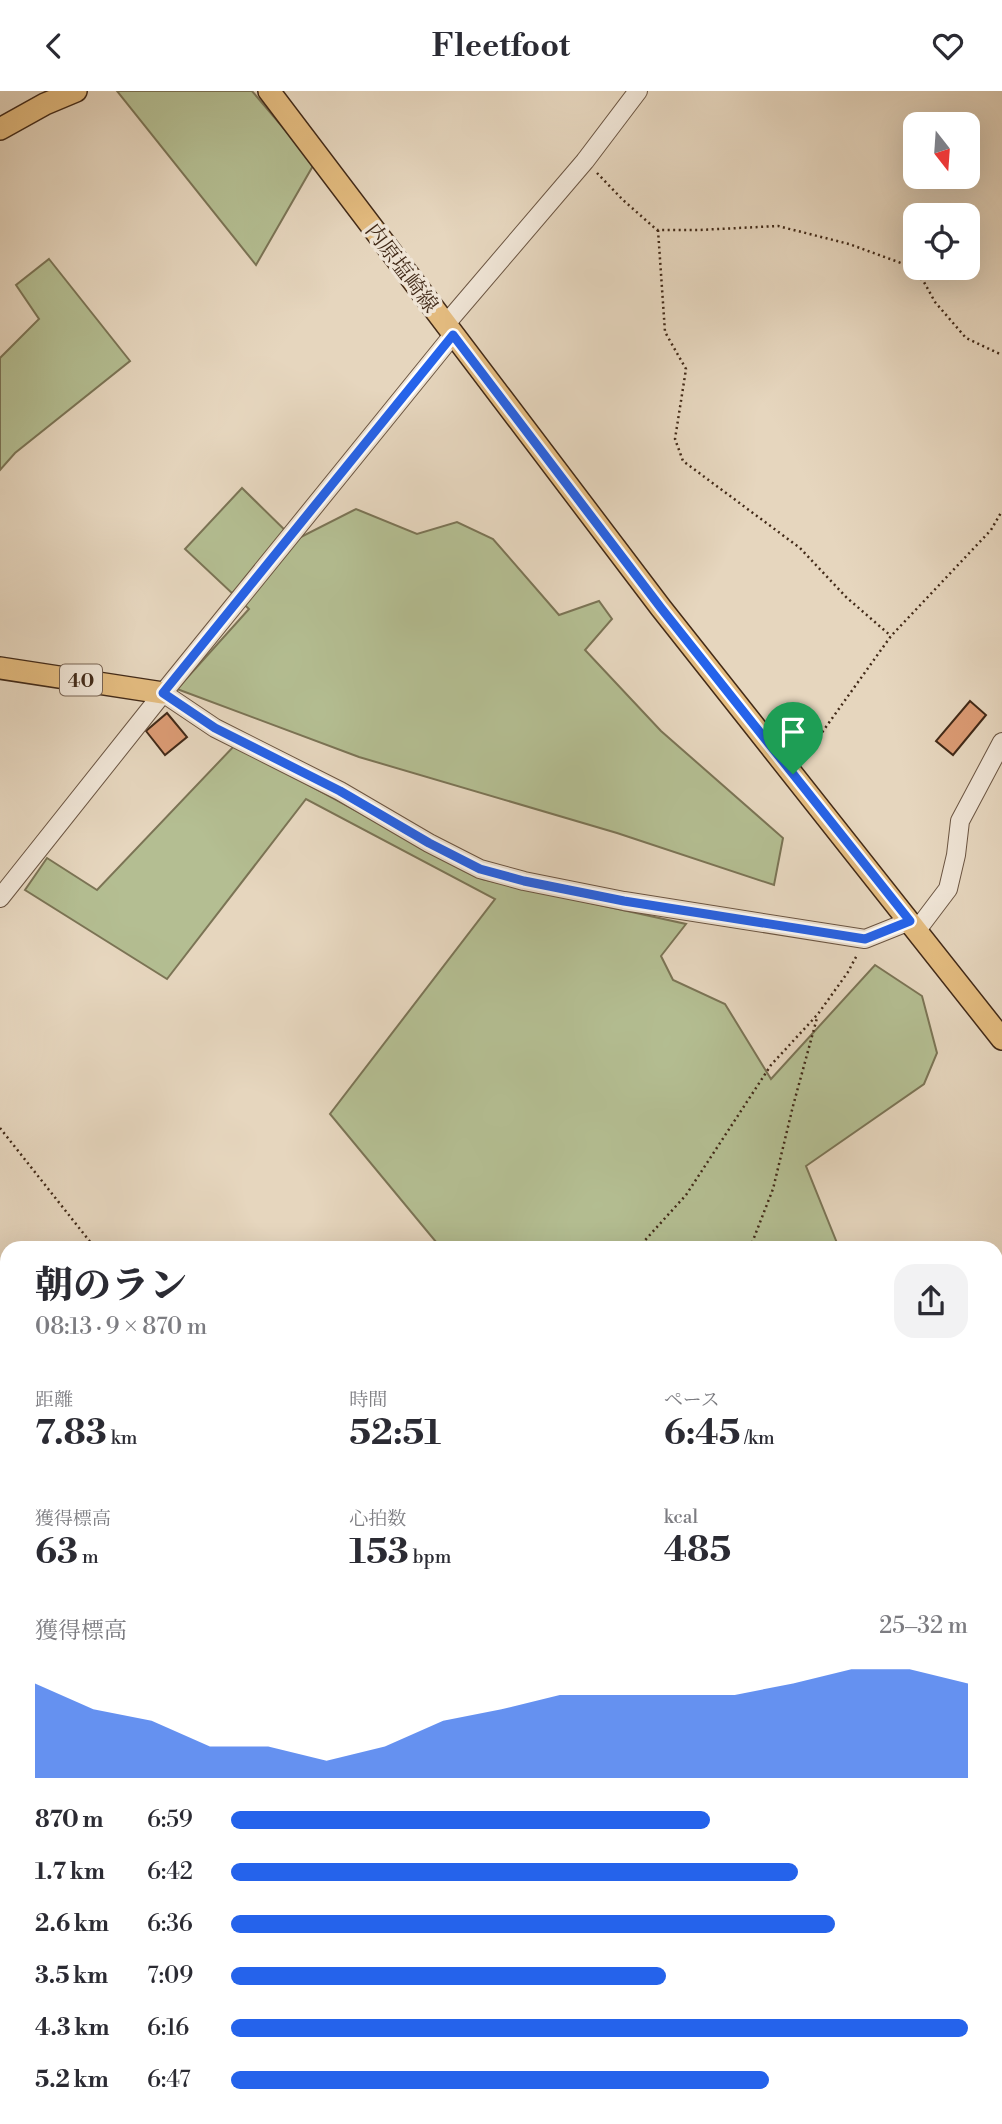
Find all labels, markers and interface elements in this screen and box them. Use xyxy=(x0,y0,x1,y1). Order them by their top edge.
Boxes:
text: Fleetfoot xyxy=(432,26,570,66)
icon: back xyxy=(35,27,73,65)
icon: heart xyxy=(929,27,967,65)
north arrow xyxy=(903,112,980,189)
map controls xyxy=(903,112,980,280)
button: locate xyxy=(903,203,980,280)
street label: 内原塩崎線 xyxy=(359,219,443,318)
road number: 40 xyxy=(60,665,102,695)
pin xyxy=(763,702,823,774)
icon: arrive xyxy=(774,713,812,751)
text: 朝のラン xyxy=(35,1263,187,1310)
button: share xyxy=(894,1264,968,1338)
text: 08:13 · 9 × 870 m xyxy=(35,1313,207,1341)
text: 距離 xyxy=(35,1388,73,1412)
text: 時間 xyxy=(349,1388,387,1412)
text: ペース xyxy=(664,1388,720,1412)
text: 7.83 xyxy=(35,1412,107,1455)
text: 52:51 xyxy=(349,1412,441,1455)
text: 6:45 xyxy=(664,1412,740,1455)
text: km xyxy=(107,1426,137,1450)
text: /km xyxy=(740,1426,775,1450)
text: kcal xyxy=(664,1505,698,1529)
text: 獲得標高 xyxy=(35,1507,111,1531)
text: 心拍数 xyxy=(349,1507,406,1531)
text: 485 xyxy=(664,1529,731,1572)
text: 63 xyxy=(35,1531,78,1574)
text: 153 xyxy=(349,1531,409,1574)
text: m xyxy=(78,1545,99,1569)
text: bpm xyxy=(409,1545,451,1569)
text: 25–32 m xyxy=(879,1612,968,1640)
text: 獲得標高 xyxy=(35,1617,127,1645)
text: 870 m xyxy=(35,1806,103,1834)
text: 6:59 xyxy=(147,1806,193,1834)
text: 1.7 km xyxy=(35,1858,105,1886)
text: 6:42 xyxy=(147,1858,193,1886)
text: 2.6 km xyxy=(35,1910,109,1938)
text: 6:36 xyxy=(147,1910,193,1938)
text: 3.5 km xyxy=(35,1962,108,1990)
text: 7:09 xyxy=(147,1962,193,1990)
text: 4.3 km xyxy=(35,2014,109,2042)
text: 6:16 xyxy=(147,2014,189,2042)
text: 5.2 km xyxy=(35,2066,109,2094)
text: 6:47 xyxy=(147,2066,191,2094)

